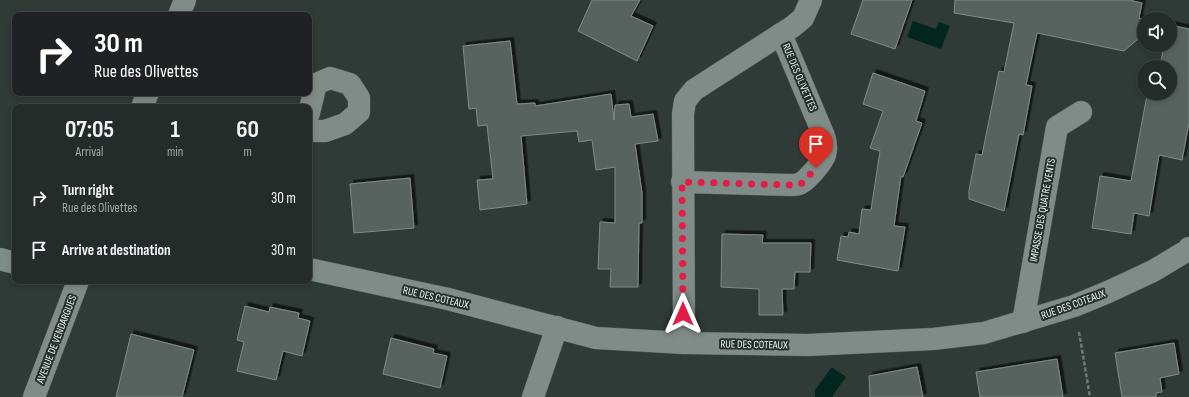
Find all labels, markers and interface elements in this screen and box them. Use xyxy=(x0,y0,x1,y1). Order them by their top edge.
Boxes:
map controls xyxy=(1137,12,1177,100)
button: sound xyxy=(1137,12,1177,52)
text: 30 m xyxy=(94,27,143,60)
icon: right xyxy=(28,28,80,80)
street label: RUE DES OLIVETTES xyxy=(779,41,820,113)
button: search xyxy=(1137,60,1177,100)
text: Rue des Olivettes xyxy=(94,61,198,82)
text: 07:05 xyxy=(65,115,114,144)
text: 1 xyxy=(170,115,180,144)
text: 60 xyxy=(236,115,259,144)
pin xyxy=(799,127,833,168)
icon: arrive xyxy=(805,133,827,155)
text: Arrival xyxy=(76,144,103,160)
text: min xyxy=(167,144,183,160)
text: m xyxy=(243,144,252,160)
street label: IMPASSE DES QUATRE VENTS xyxy=(1027,157,1058,263)
text: Turn right xyxy=(62,181,114,200)
icon: right xyxy=(28,187,50,209)
text: 30 m xyxy=(271,189,296,208)
text: Rue des Olivettes xyxy=(62,200,137,216)
icon: arrive xyxy=(28,239,50,261)
text: Arrive at destination xyxy=(62,241,171,260)
text: 30 m xyxy=(271,241,296,260)
street label: RUE DES COTEAUX xyxy=(402,284,470,311)
street label: RUE DES COTEAUX xyxy=(1039,287,1107,322)
street label: AVENUE DE VENDARGUES xyxy=(33,293,79,386)
position arrow xyxy=(662,293,704,335)
street label: RUE DES COTEAUX xyxy=(720,337,788,352)

